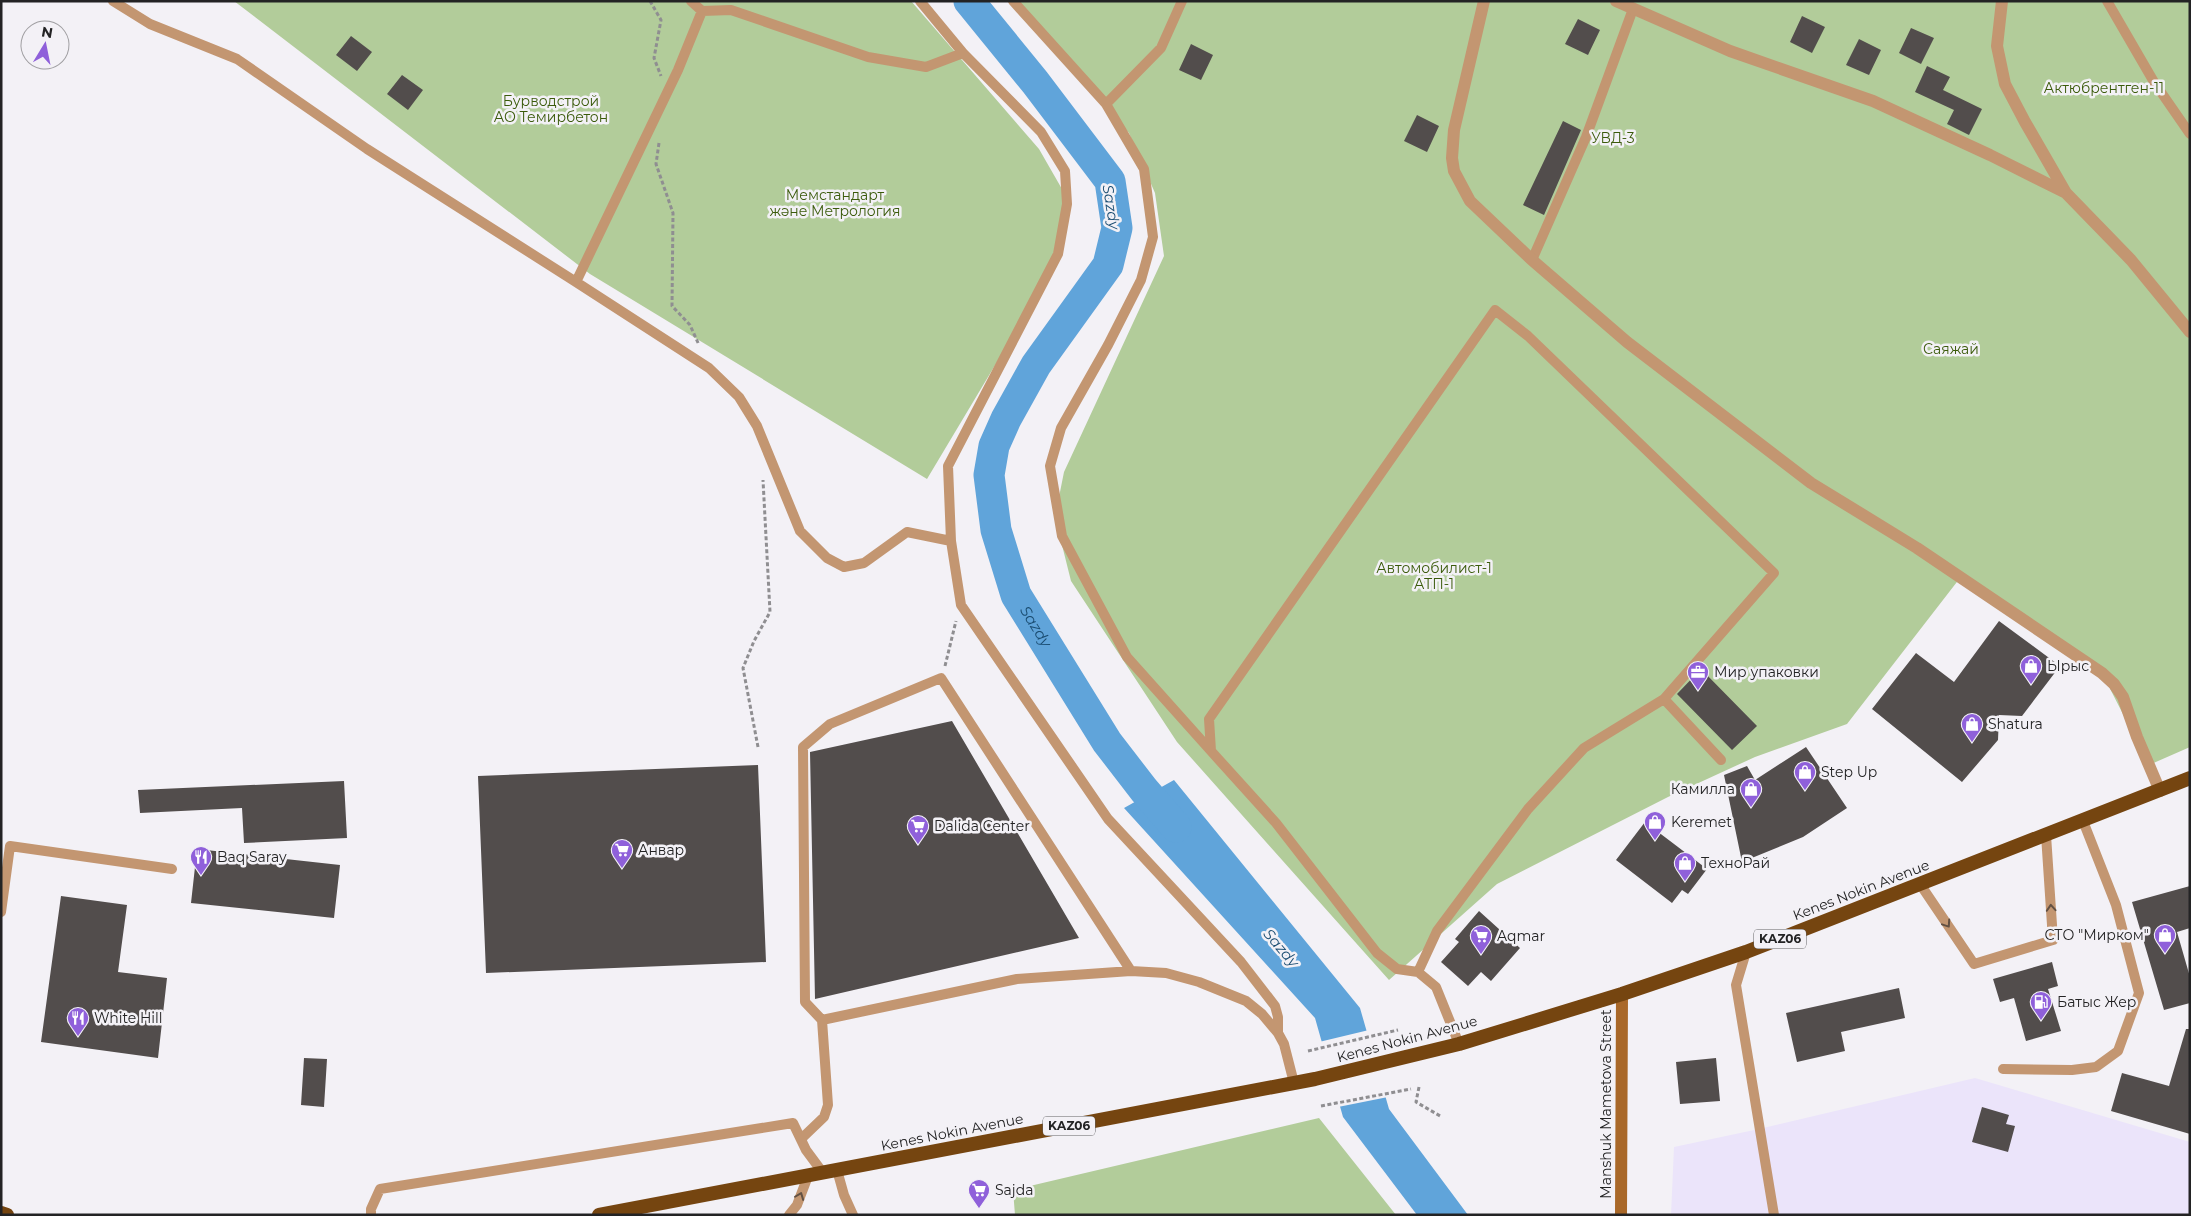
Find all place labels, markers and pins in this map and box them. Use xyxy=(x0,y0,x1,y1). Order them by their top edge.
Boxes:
shop icon: Ырыс xyxy=(2019,654,2043,685)
place label: Ырыс xyxy=(2047,657,2089,675)
office icon: Мир упаковки xyxy=(1686,660,1710,691)
place label: Мир упаковки xyxy=(1714,663,1819,681)
shop icon: Shatura xyxy=(1960,712,1984,743)
place label: Shatura xyxy=(1988,715,2043,733)
shop icon: Step Up xyxy=(1793,760,1817,791)
place label: Step Up xyxy=(1821,763,1877,781)
shop icon: Камилла xyxy=(1739,777,1763,808)
place label: Камилла xyxy=(1671,780,1735,798)
shop icon: Keremet xyxy=(1643,810,1667,841)
place label: Keremet xyxy=(1671,813,1732,831)
supermarket icon: Dalida Center xyxy=(906,814,930,845)
place label: Dalida Center xyxy=(934,817,1030,835)
supermarket icon: Анвар xyxy=(610,838,634,869)
place label: Анвар xyxy=(638,841,684,859)
restaurant icon: Baq Saray xyxy=(189,845,213,876)
place label: Baq Saray xyxy=(217,848,287,866)
shop icon: ТехноРай xyxy=(1673,851,1697,882)
place label: ТехноРай xyxy=(1701,854,1770,872)
shop icon: СТО "Мирком" xyxy=(2153,923,2177,954)
supermarket icon: Aqmar xyxy=(1469,924,1493,955)
place label: СТО "Мирком" xyxy=(2044,926,2149,944)
place label: Aqmar xyxy=(1497,927,1546,945)
fuel station icon: Батыс Жер xyxy=(2029,990,2053,1021)
place label: Батыс Жер xyxy=(2057,993,2136,1011)
restaurant icon: White Hill xyxy=(66,1006,90,1037)
place label: White Hill xyxy=(94,1009,163,1027)
supermarket icon: Sajda xyxy=(967,1178,991,1209)
place label: Sajda xyxy=(995,1181,1033,1199)

